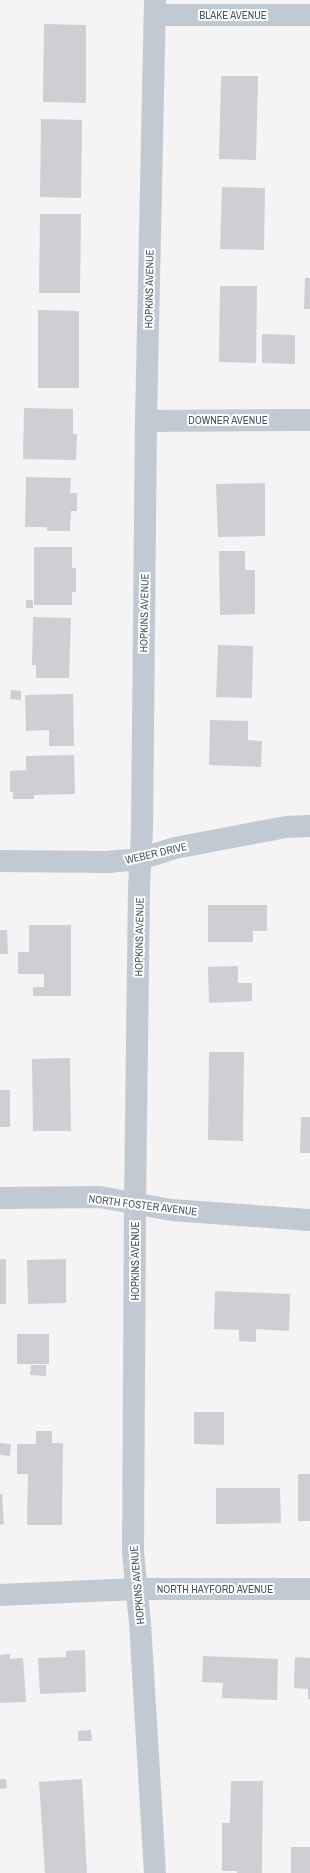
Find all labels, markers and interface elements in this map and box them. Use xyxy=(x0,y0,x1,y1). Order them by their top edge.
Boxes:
street label: BLAKE AVENUE xyxy=(199,8,267,22)
street label: HOPKINS AVENUE xyxy=(141,249,157,329)
street label: DOWNER AVENUE xyxy=(188,413,268,427)
street label: HOPKINS AVENUE xyxy=(136,573,152,653)
street label: WEBER DRIVE xyxy=(124,839,188,867)
street label: HOPKINS AVENUE xyxy=(131,897,147,977)
street label: NORTH FOSTER AVENUE xyxy=(88,1191,198,1219)
street label: HOPKINS AVENUE xyxy=(128,1221,142,1301)
street label: HOPKINS AVENUE xyxy=(127,1545,147,1625)
street label: NORTH HAYFORD AVENUE xyxy=(157,1582,273,1596)

